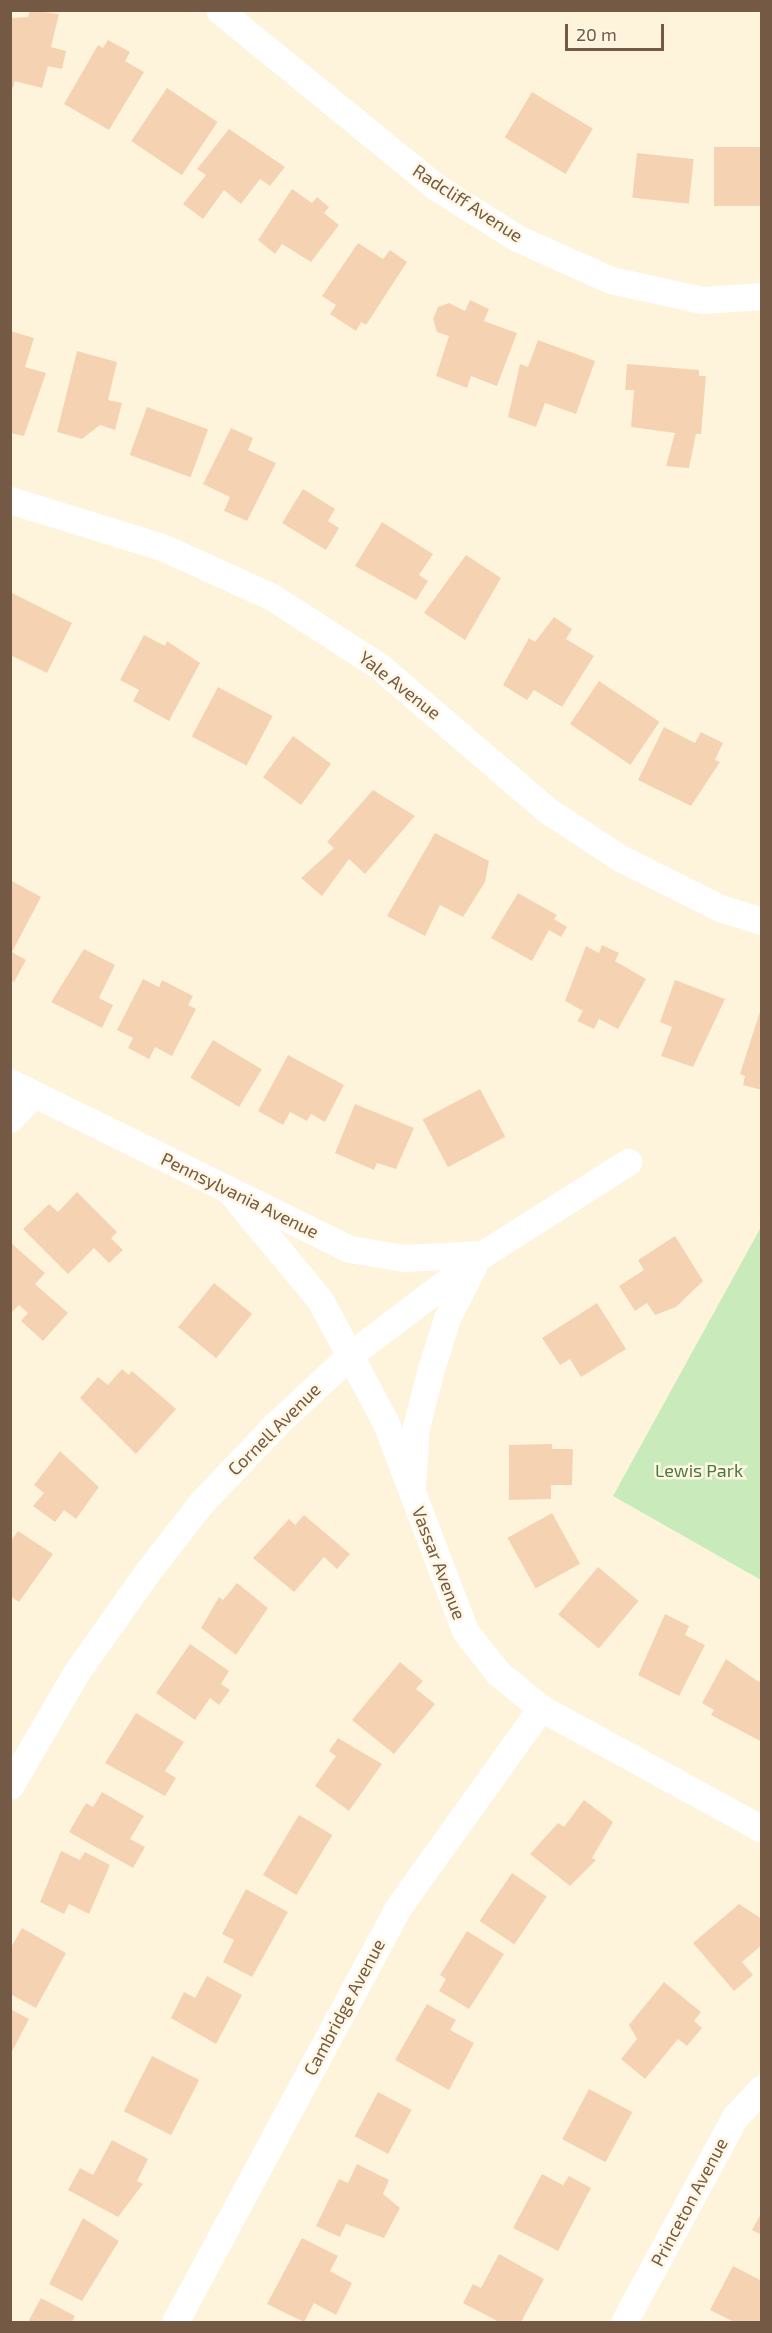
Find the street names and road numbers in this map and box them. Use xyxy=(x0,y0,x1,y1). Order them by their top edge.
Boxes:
street label: Radcliff Avenue xyxy=(409,159,527,247)
street label: Yale Avenue xyxy=(355,646,445,724)
street label: Pennsylvania Avenue xyxy=(157,1147,323,1243)
street label: Cornell Avenue xyxy=(223,1378,325,1480)
street label: Vassar Avenue xyxy=(407,1503,471,1623)
street label: Cambridge Avenue xyxy=(299,1935,389,2079)
street label: Princeton Avenue xyxy=(646,2134,732,2270)

